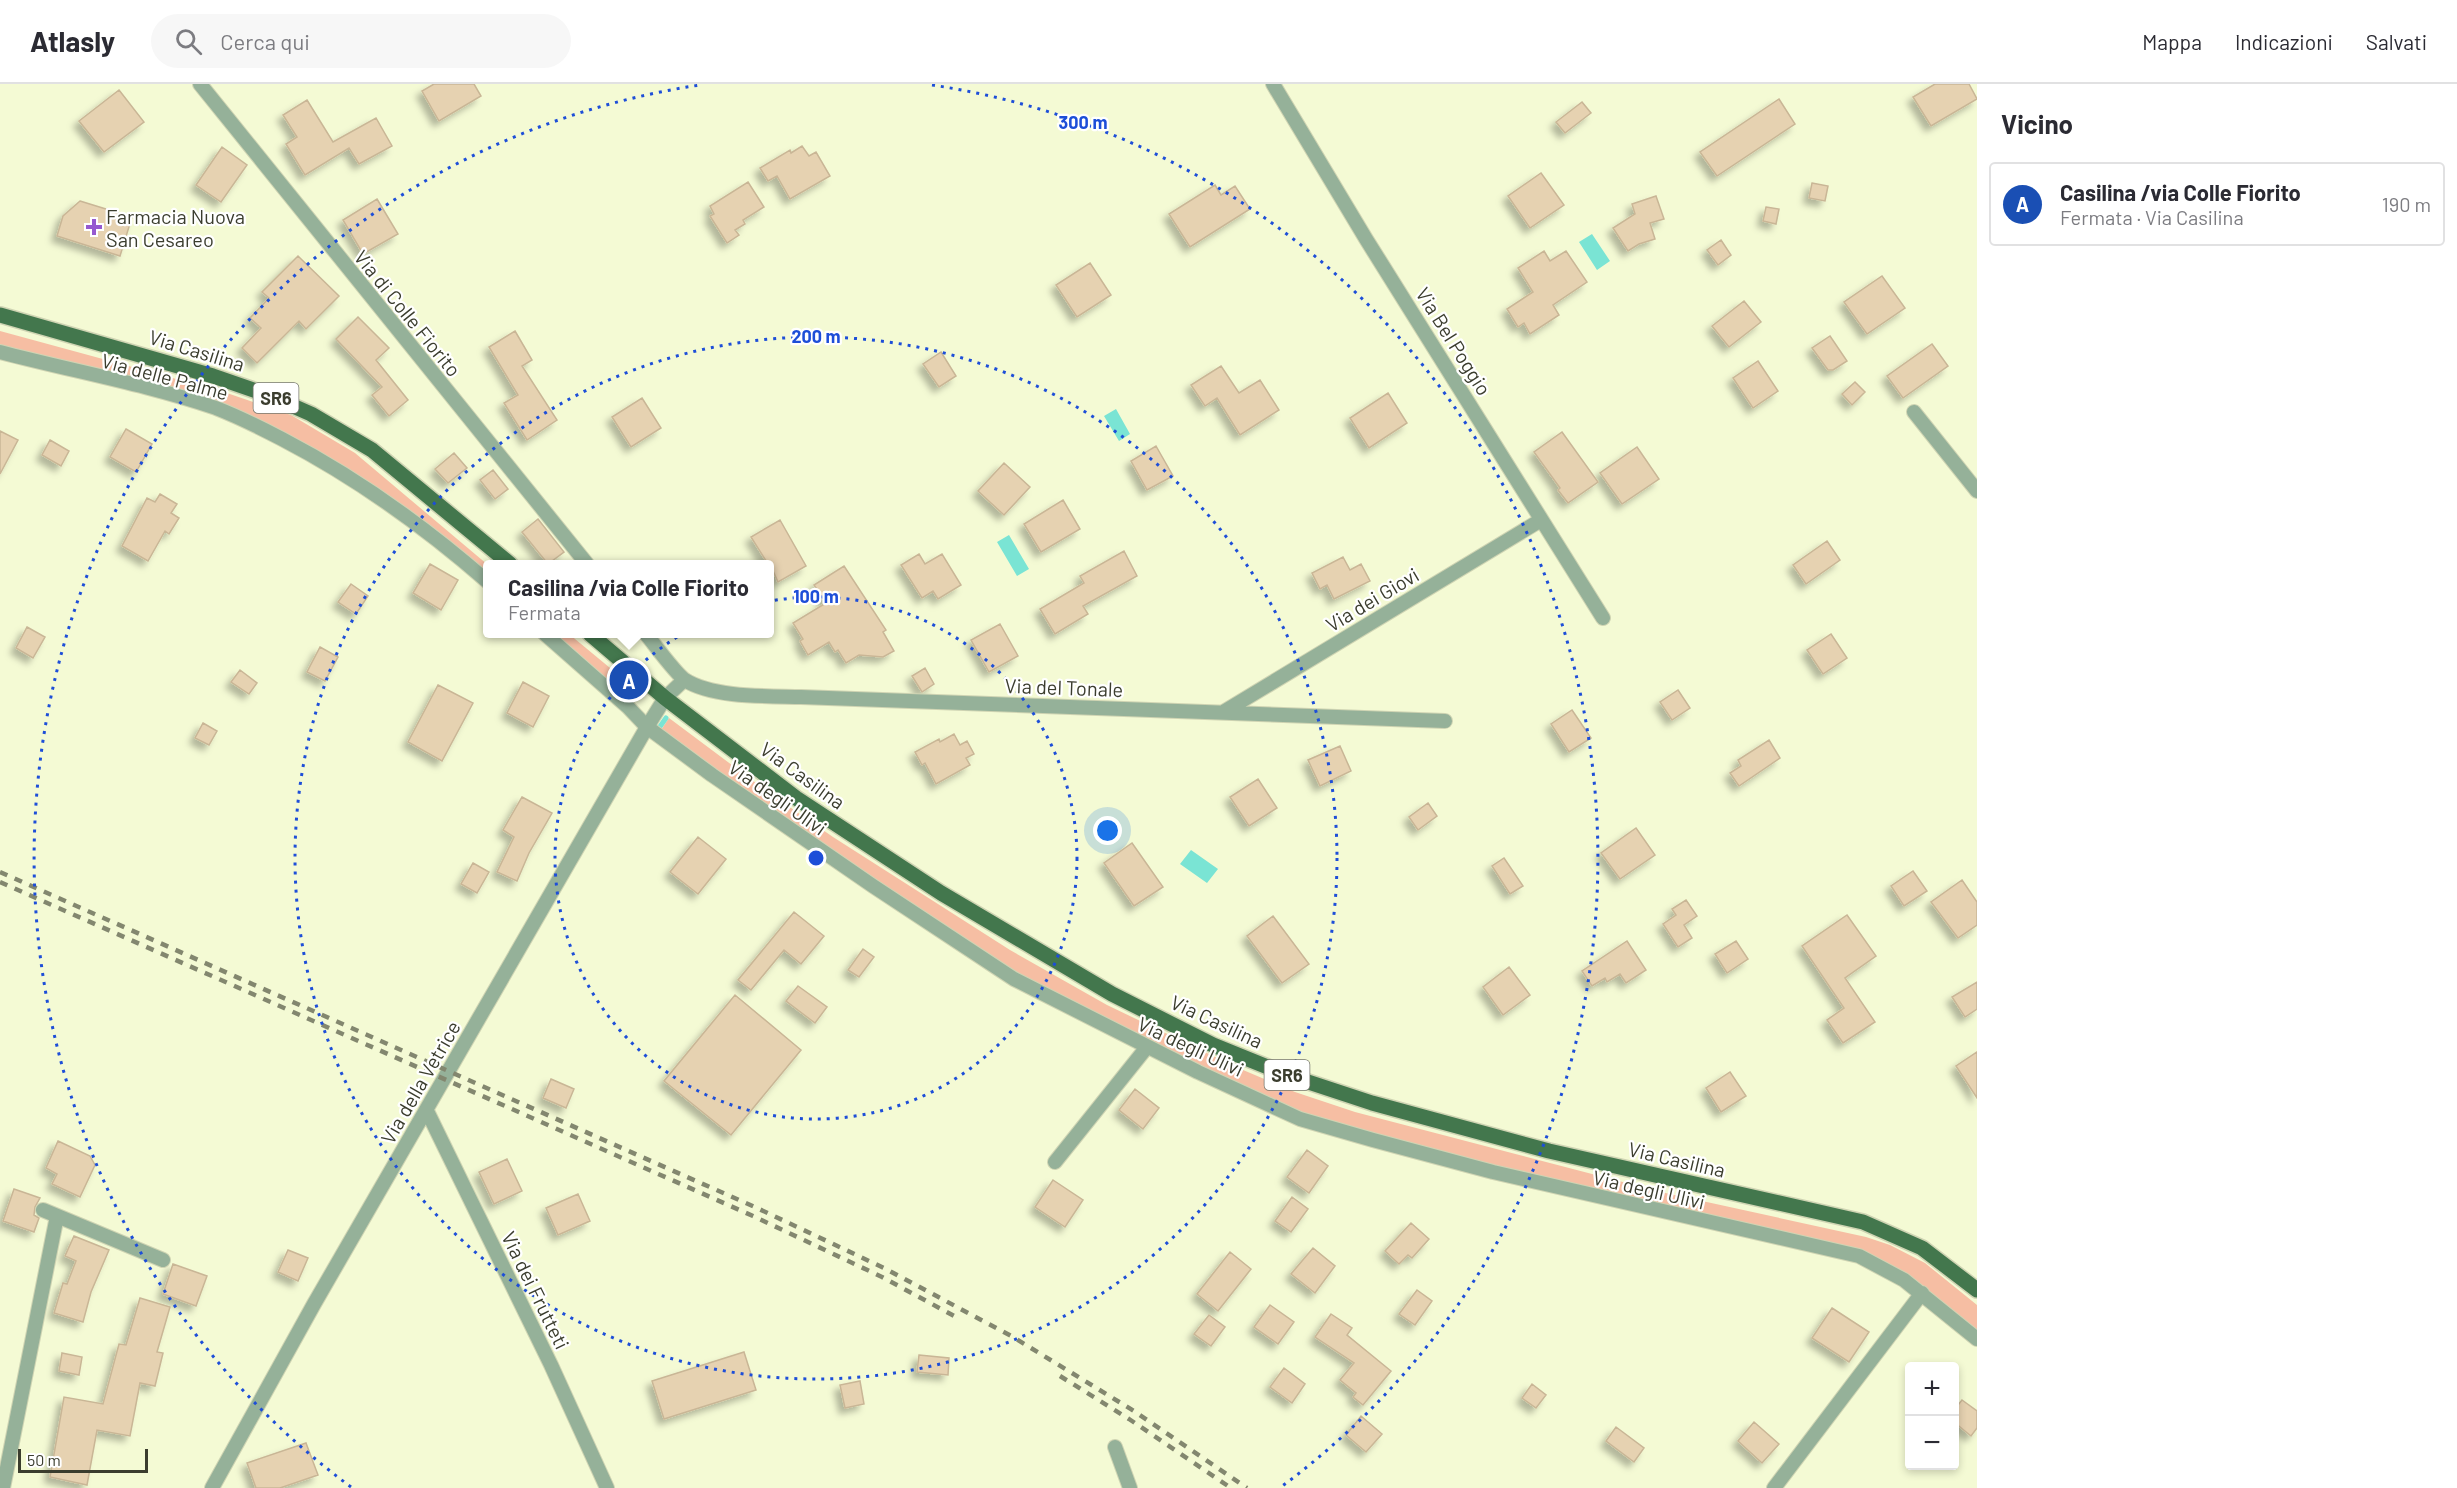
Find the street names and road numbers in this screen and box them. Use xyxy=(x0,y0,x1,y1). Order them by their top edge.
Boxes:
street label: Via di Colle Fiorito xyxy=(350,245,466,381)
street label: Via Bel Poggio xyxy=(1411,283,1497,399)
street label: Via Casilina xyxy=(146,324,248,376)
street label: Via delle Palme xyxy=(99,348,231,404)
road number: SR6 xyxy=(254,383,298,413)
street label: Via dei Giovi xyxy=(1321,562,1423,636)
street label: Via del Tonale xyxy=(1004,673,1124,701)
street label: Via Casilina xyxy=(756,736,850,814)
street label: Via degli Ulivi xyxy=(724,754,832,840)
street label: Via Casilina xyxy=(1167,989,1267,1053)
street label: Via degli Ulivi xyxy=(1134,1011,1248,1081)
street label: Via della Vetrice xyxy=(375,1016,465,1148)
road number: SR6 xyxy=(1264,1060,1310,1090)
street label: Via Casilina xyxy=(1626,1136,1728,1182)
street label: Via degli Ulivi xyxy=(1591,1164,1707,1214)
street label: Via dei Frutteti xyxy=(497,1227,575,1353)

